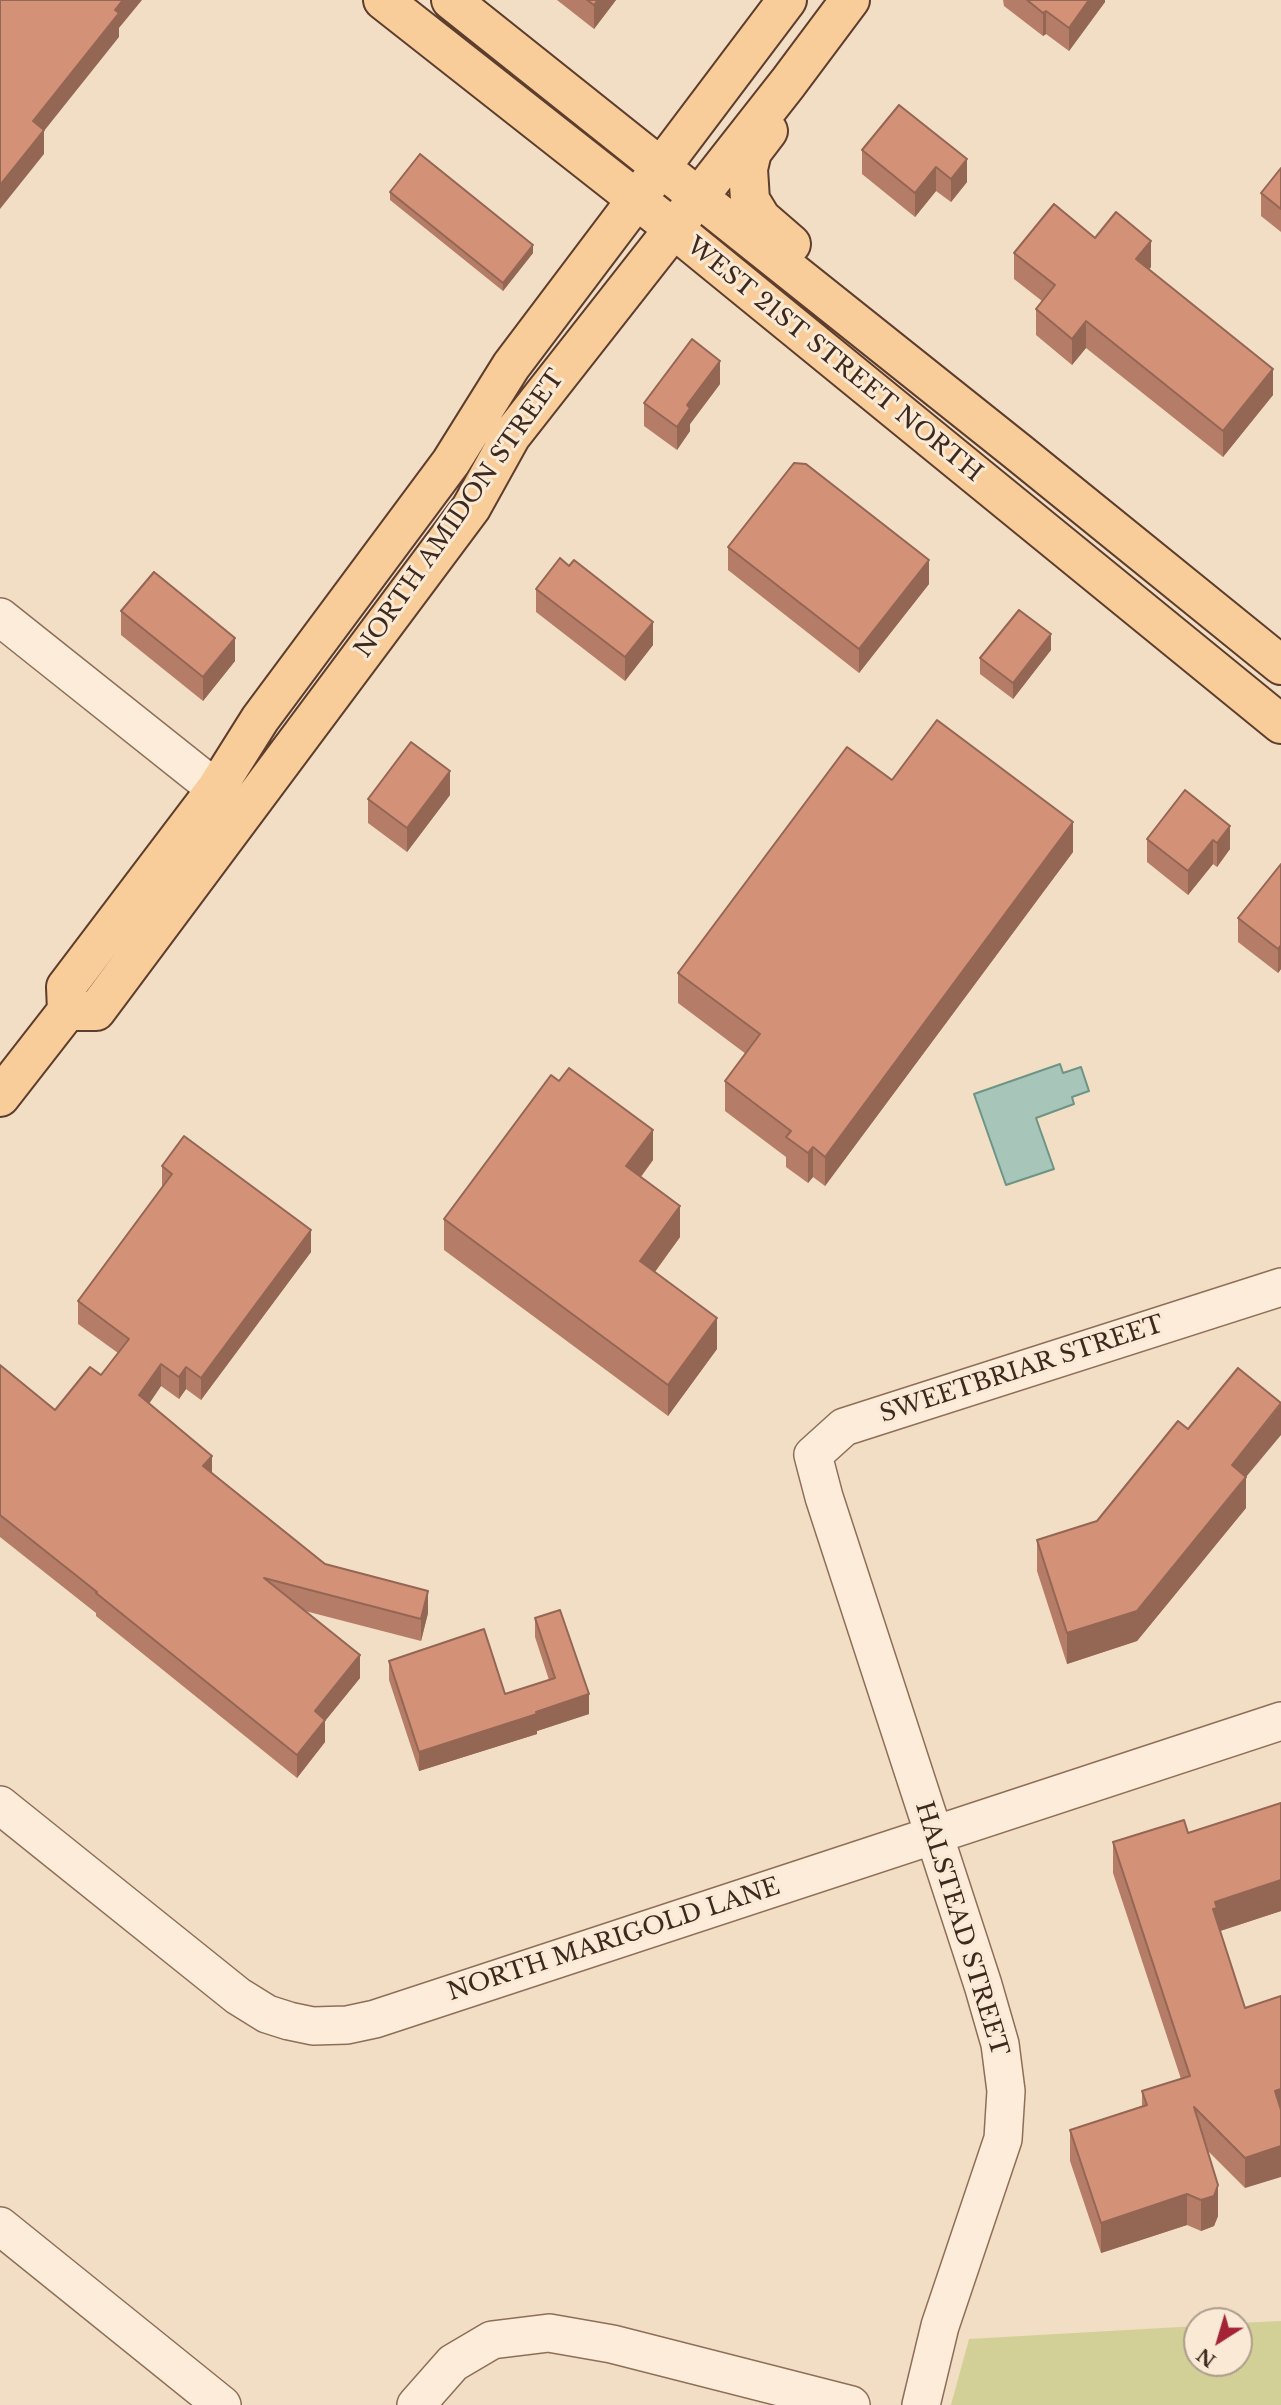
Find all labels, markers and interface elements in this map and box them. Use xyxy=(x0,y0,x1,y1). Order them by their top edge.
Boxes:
street label: WEST 21ST STREET NORTH xyxy=(680,232,988,488)
street label: NORTH AMIDON STREET xyxy=(349,365,571,663)
street label: SWEETBRIAR STREET xyxy=(876,1310,1168,1430)
street label: HALSTEAD STREET xyxy=(909,1798,1013,2060)
street label: NORTH MARIGOLD LANE xyxy=(444,1873,784,2007)
north arrow xyxy=(1183,2307,1253,2377)
text: N xyxy=(1192,2343,1220,2372)

